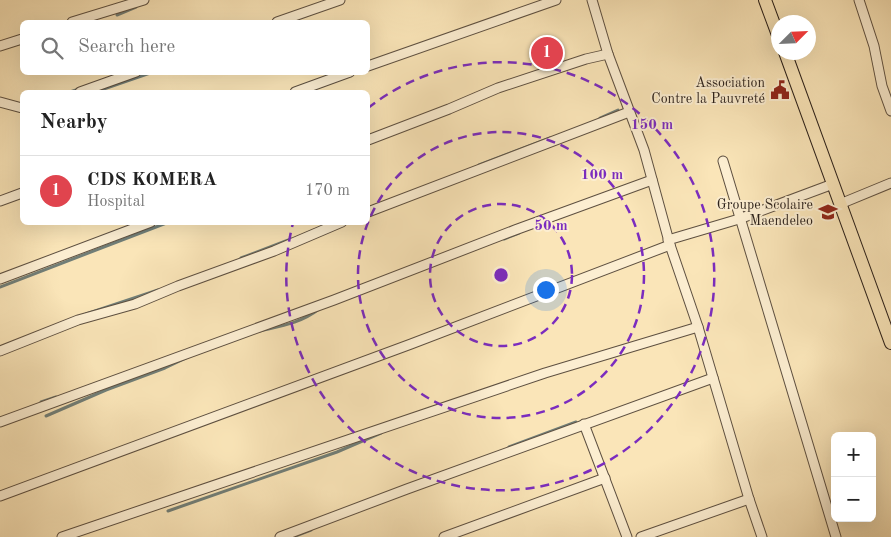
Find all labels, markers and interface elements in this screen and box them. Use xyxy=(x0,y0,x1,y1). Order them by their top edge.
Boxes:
north arrow xyxy=(771,15,816,60)
search box xyxy=(20,20,370,75)
icon: search xyxy=(38,34,66,62)
pin: 1 xyxy=(531,34,563,72)
text: Search here xyxy=(78,38,175,57)
place label: Association Contre la Pauvreté xyxy=(651,76,765,106)
public building icon: Association Contre la Pauvreté xyxy=(769,79,791,101)
text: Nearby xyxy=(40,112,108,133)
text: 150 m xyxy=(631,118,673,133)
text: 100 m xyxy=(581,168,623,183)
text: CDS KOMERA xyxy=(87,171,217,190)
text: 1 xyxy=(51,183,61,199)
text: 170 m xyxy=(305,183,350,199)
text: Hospital xyxy=(87,194,145,210)
place label: Groupe Scolaire Maendeleo xyxy=(717,198,813,228)
school or university icon: Groupe Scolaire Maendeleo xyxy=(817,201,839,223)
text: 50 m xyxy=(534,219,568,234)
centre of rings xyxy=(492,266,510,284)
your location xyxy=(533,277,559,303)
map controls xyxy=(831,432,876,522)
button: + xyxy=(831,432,876,477)
button: − xyxy=(831,477,876,522)

